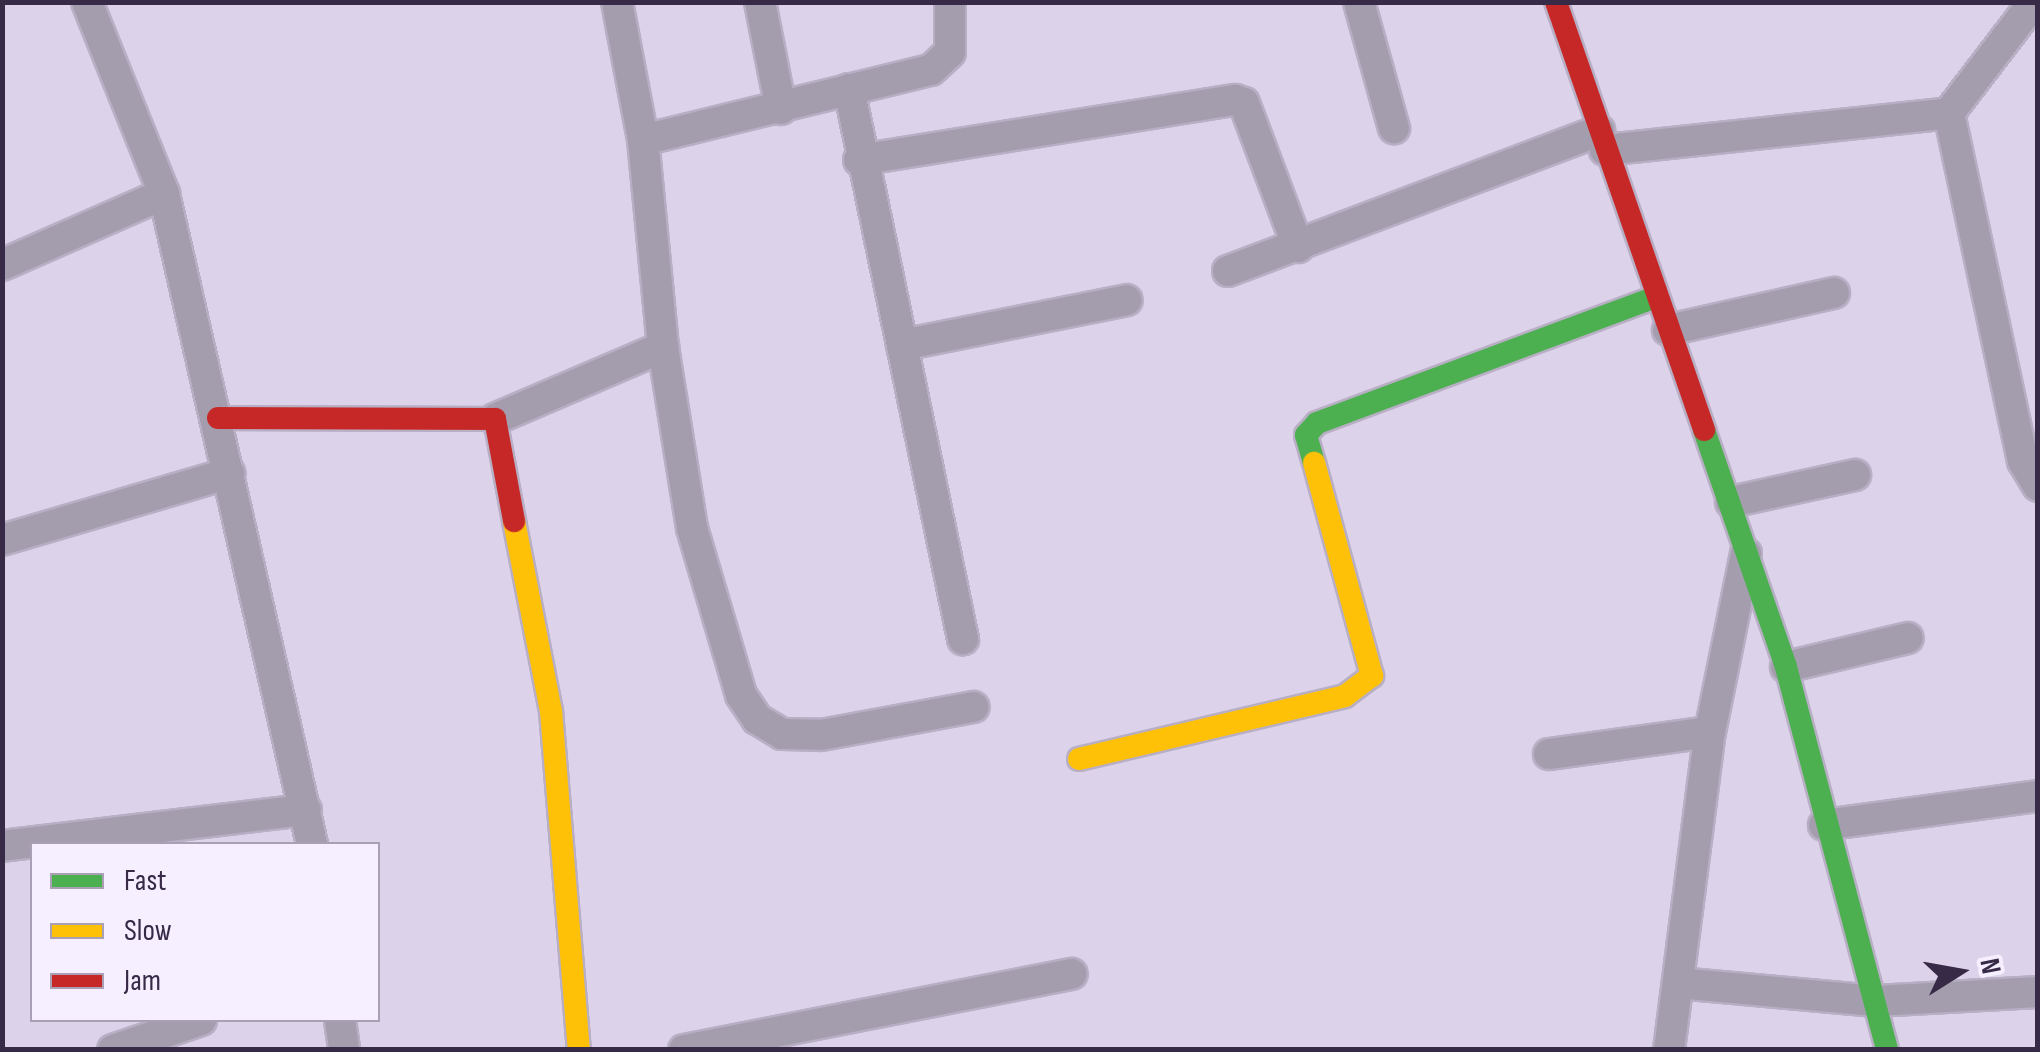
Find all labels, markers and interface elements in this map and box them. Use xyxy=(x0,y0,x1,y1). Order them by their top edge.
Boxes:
legend xyxy=(30,842,380,1022)
text: Fast xyxy=(124,863,166,899)
text: Slow xyxy=(124,913,172,949)
north arrow xyxy=(1910,922,2010,1022)
text: N xyxy=(1972,956,2008,977)
text: Jam xyxy=(124,963,161,999)

